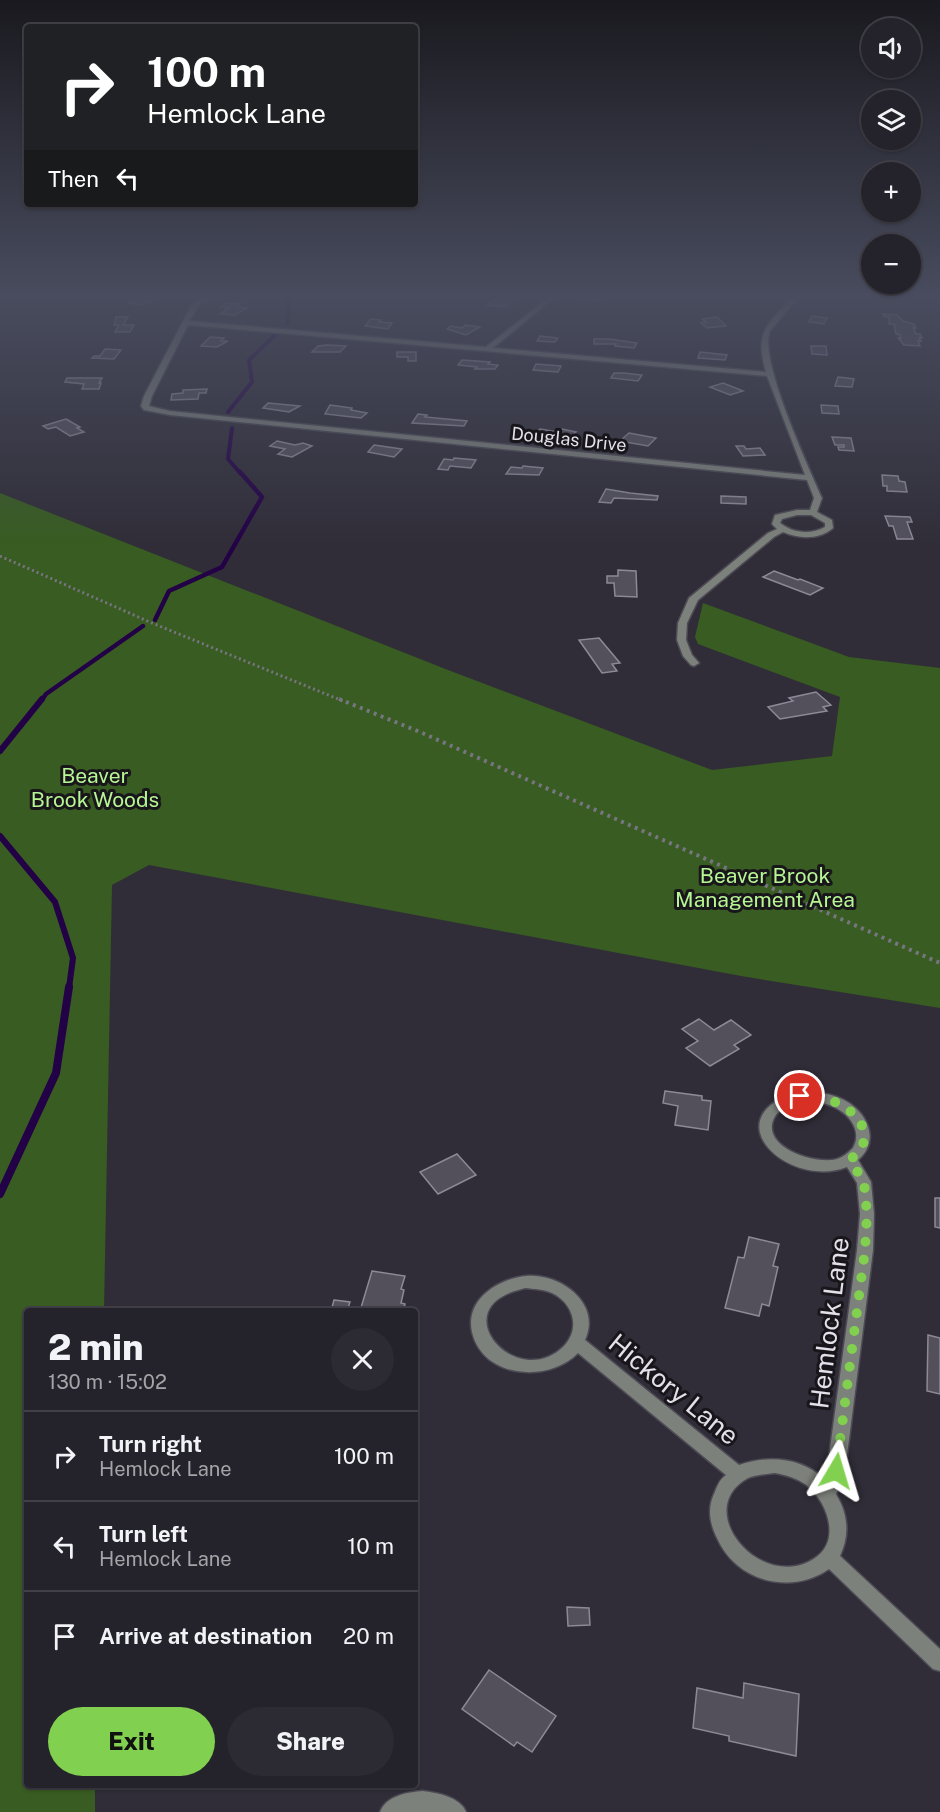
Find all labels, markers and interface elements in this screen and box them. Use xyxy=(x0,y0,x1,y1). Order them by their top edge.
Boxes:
map controls xyxy=(861,18,921,294)
button: sound xyxy=(861,18,921,78)
text: 100 m xyxy=(147,47,266,96)
icon: right xyxy=(48,48,126,126)
button: layers xyxy=(861,90,921,150)
text: Hemlock Lane xyxy=(147,97,326,129)
icon: left xyxy=(111,162,144,195)
button: + xyxy=(861,162,921,222)
text: Then xyxy=(48,166,99,192)
button: − xyxy=(861,234,921,294)
street label: Douglas Drive xyxy=(510,422,628,456)
park label: Beaver Brook Woods xyxy=(31,763,159,812)
park label: Beaver Brook Management Area xyxy=(675,863,855,912)
pin xyxy=(774,1070,825,1121)
icon: arrive xyxy=(783,1079,816,1112)
street label: Hemlock Lane xyxy=(803,1236,855,1410)
text: 2 min xyxy=(48,1326,144,1368)
street label: Hickory Lane xyxy=(603,1327,745,1451)
button: close xyxy=(331,1328,394,1391)
text: 130 m · 15:02 xyxy=(48,1370,167,1394)
text: Turn right xyxy=(99,1431,202,1457)
position arrow xyxy=(804,1439,868,1503)
icon: right xyxy=(48,1440,81,1473)
text: 100 m xyxy=(334,1443,394,1469)
text: Hemlock Lane xyxy=(99,1457,232,1481)
text: Turn left xyxy=(99,1521,188,1547)
icon: left xyxy=(48,1530,81,1563)
text: 10 m xyxy=(347,1533,394,1559)
text: Hemlock Lane xyxy=(99,1547,232,1571)
icon: arrive xyxy=(48,1620,81,1653)
text: Arrive at destination xyxy=(99,1623,312,1649)
text: 20 m xyxy=(343,1623,394,1649)
button: Exit xyxy=(48,1707,215,1776)
button: Share xyxy=(227,1707,394,1776)

